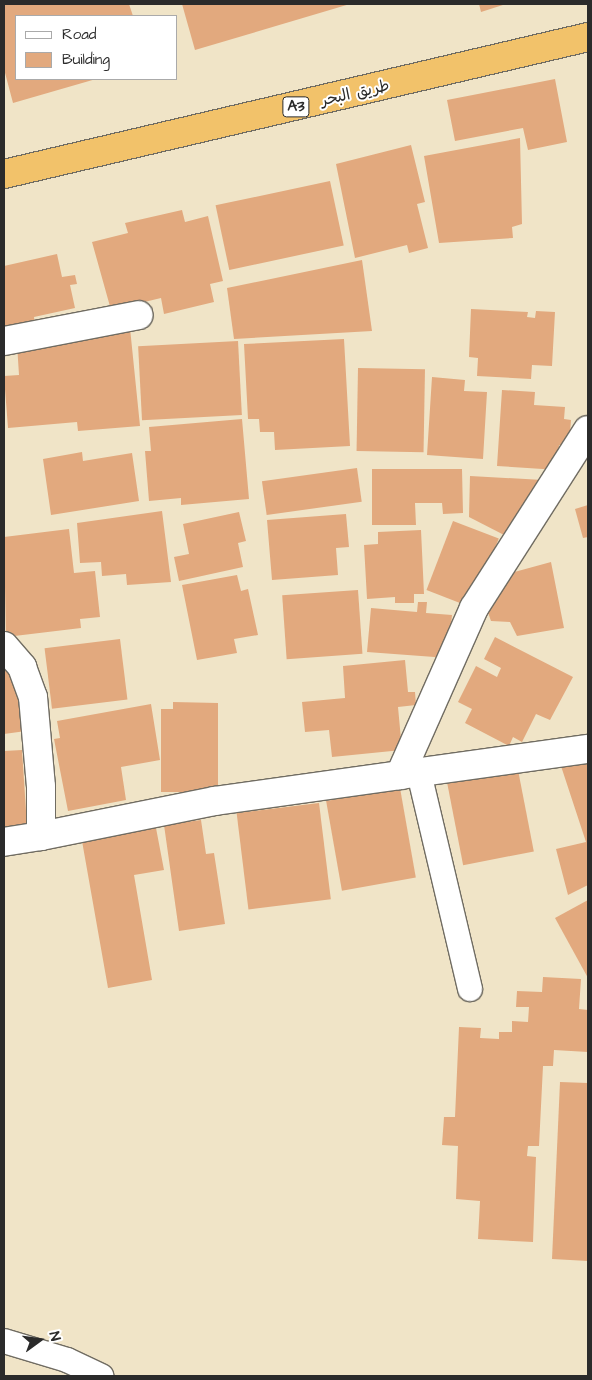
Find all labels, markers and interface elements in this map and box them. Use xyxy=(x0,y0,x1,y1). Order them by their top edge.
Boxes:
legend xyxy=(15,15,178,80)
text: Road xyxy=(62,24,96,45)
text: Building xyxy=(62,49,110,70)
street label: طريق البحر xyxy=(319,76,391,110)
road number: A3 xyxy=(282,94,310,120)
north arrow xyxy=(15,1315,65,1365)
text: N xyxy=(44,1330,65,1343)

